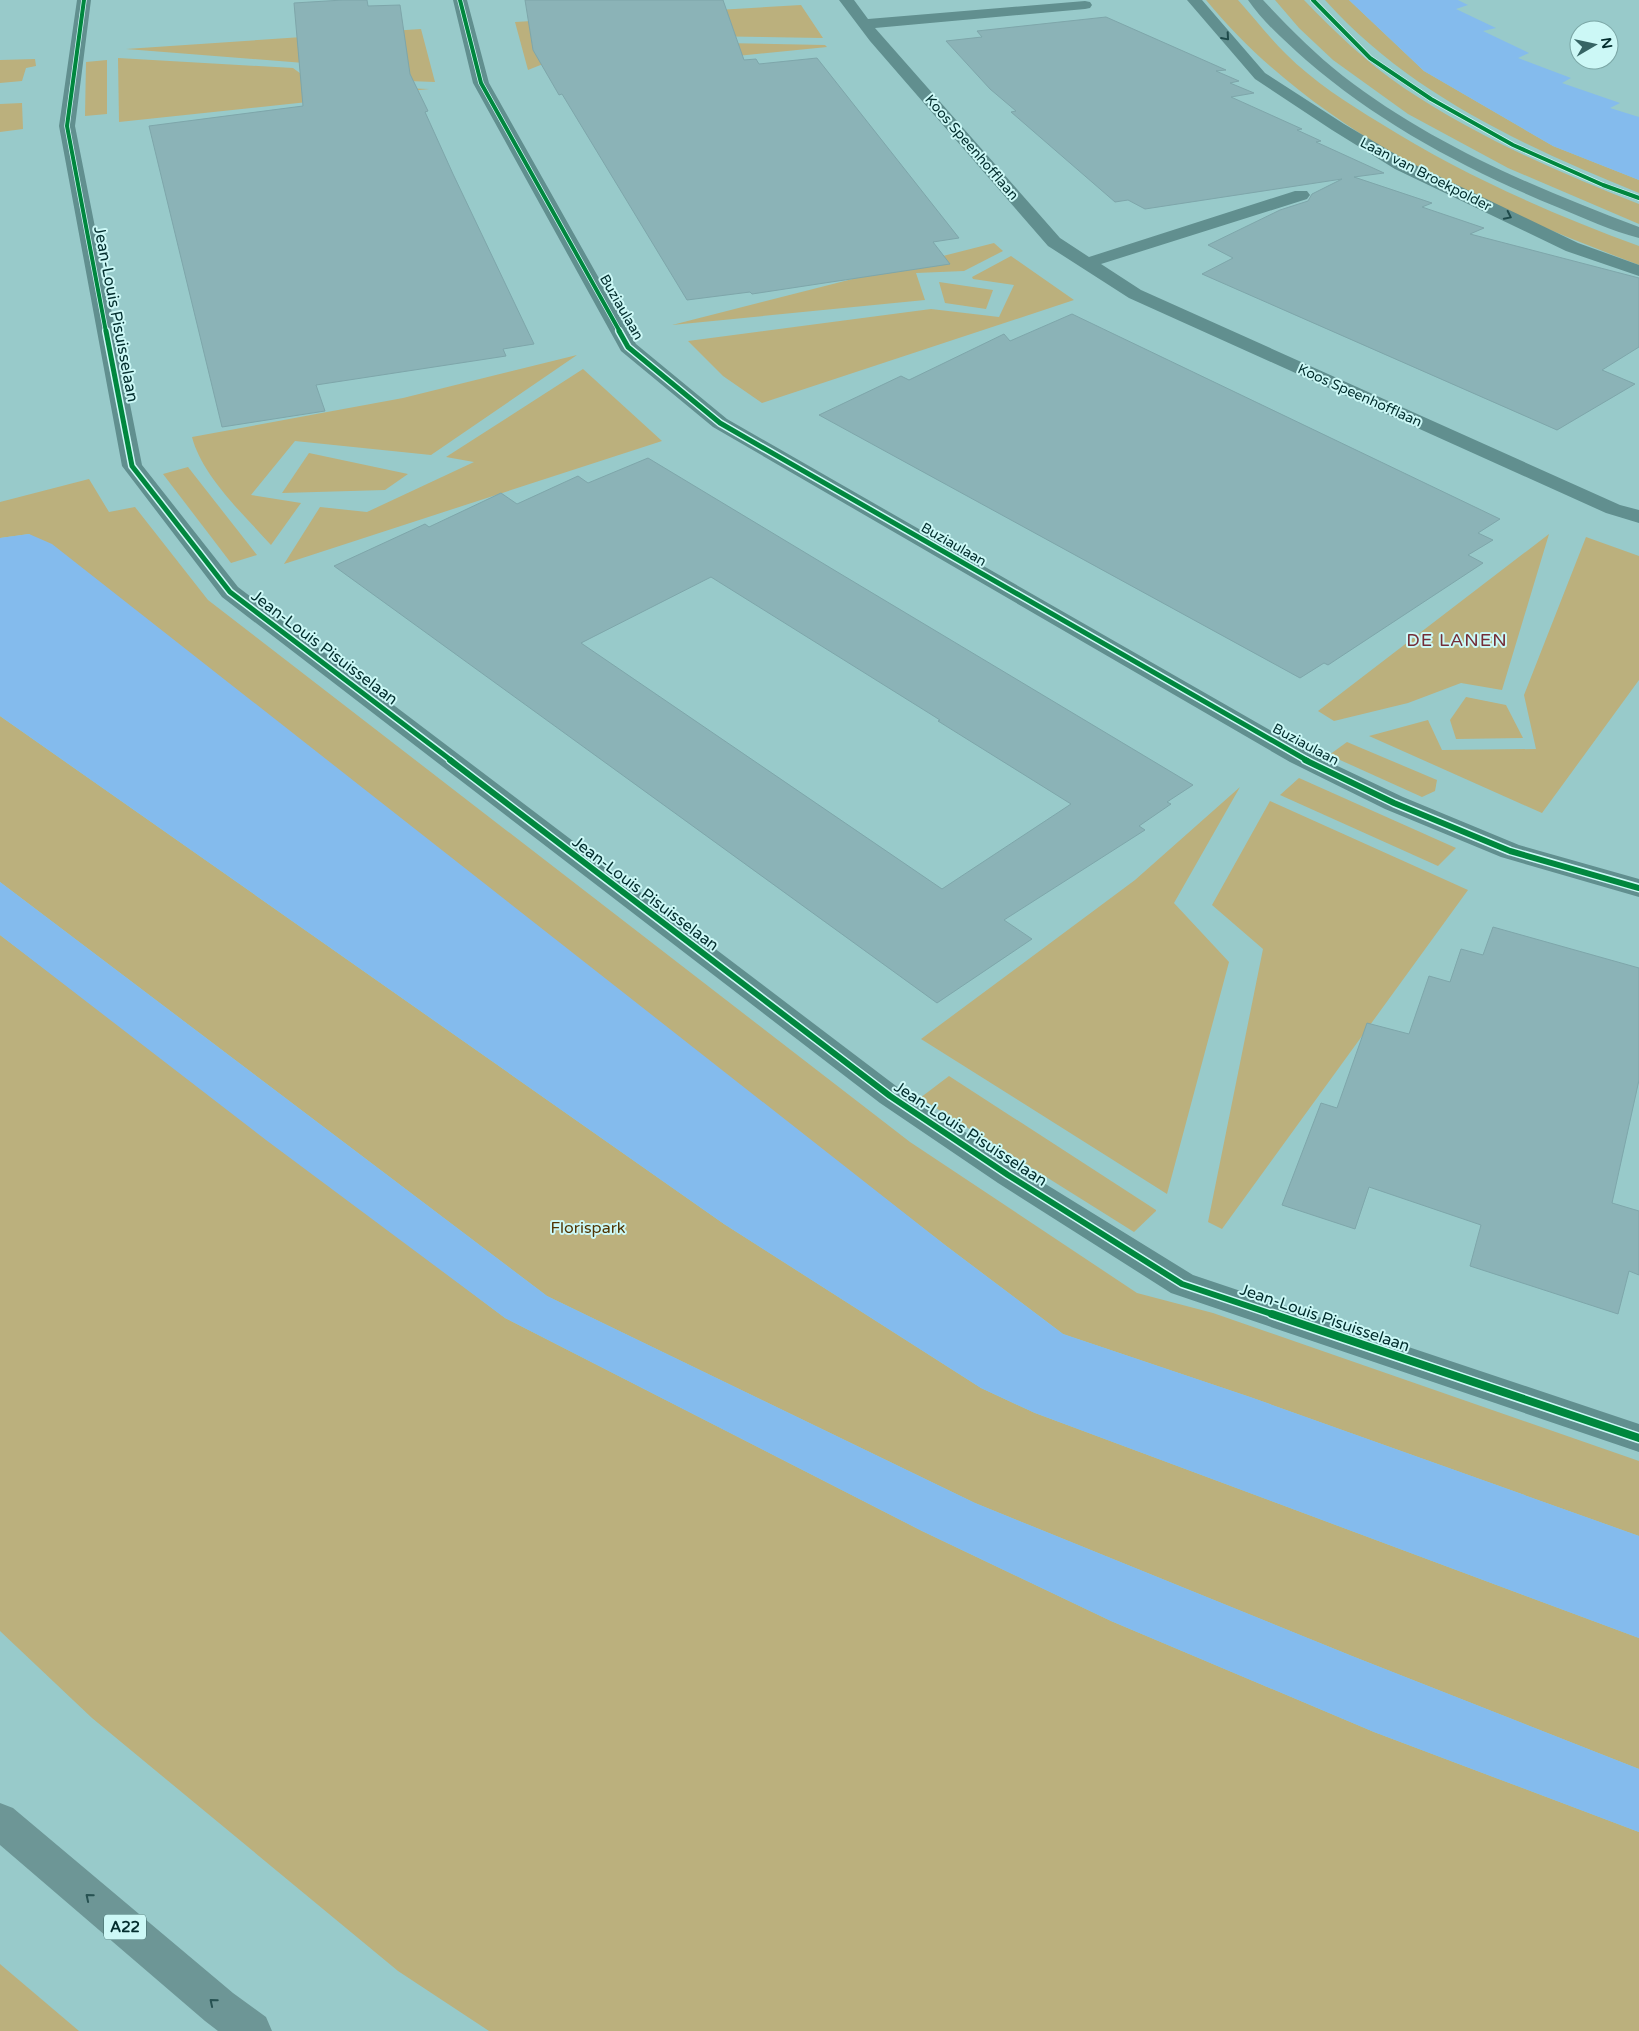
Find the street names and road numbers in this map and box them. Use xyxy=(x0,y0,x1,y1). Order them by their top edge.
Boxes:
street label: Koos Speenhofflaan xyxy=(921,91,1022,204)
street label: Laan van Broekpolder xyxy=(1357,134,1495,215)
street label: Jean-Louis Pisuisselaan xyxy=(89,225,143,404)
street label: Buziaulaan xyxy=(596,272,647,343)
street label: Koos Speenhofflaan xyxy=(1295,360,1425,431)
street label: Buziaulaan xyxy=(918,519,989,570)
street label: Jean-Louis Pisuisselaan xyxy=(247,586,402,709)
street label: Buziaulaan xyxy=(1270,720,1342,769)
street label: Jean-Louis Pisuisselaan xyxy=(568,832,723,955)
street label: Jean-Louis Pisuisselaan xyxy=(890,1077,1051,1191)
street label: Jean-Louis Pisuisselaan xyxy=(1237,1279,1412,1356)
road number: A22 xyxy=(104,1914,146,1940)

